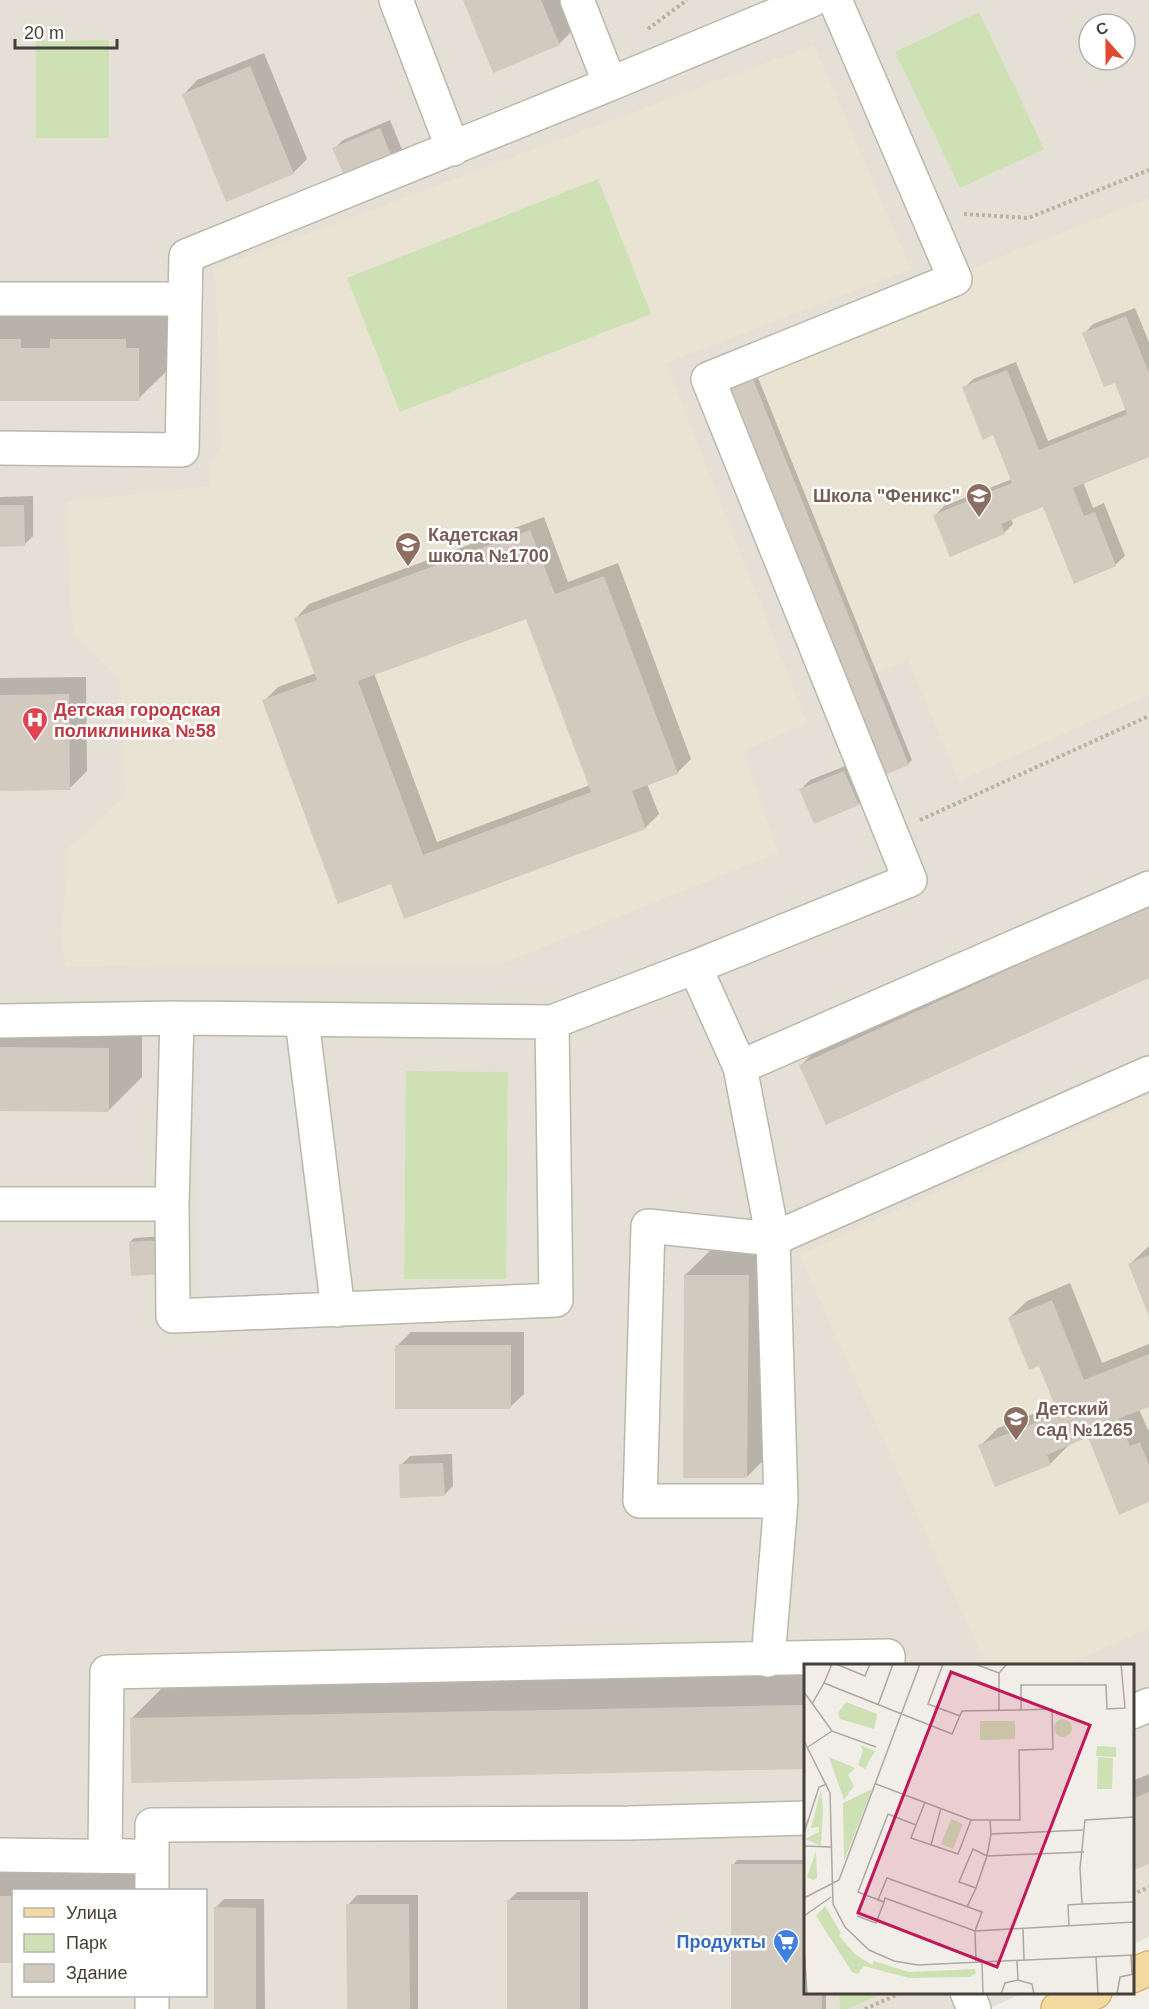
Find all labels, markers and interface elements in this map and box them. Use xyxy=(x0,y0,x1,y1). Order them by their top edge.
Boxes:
scale bar xyxy=(15,12,117,50)
north arrow xyxy=(1077,12,1137,72)
text: С xyxy=(1093,18,1111,38)
text: 20 m xyxy=(24,23,64,43)
school or university icon: Школа "Феникс" xyxy=(964,481,994,519)
place label: Школа "Феникс" xyxy=(813,486,960,506)
place label: Кадетская школа №1700 xyxy=(428,525,549,566)
school or university icon: Кадетская школа №1700 xyxy=(393,530,423,568)
place label: Детская городская поликлиника №58 xyxy=(54,700,221,741)
hospital icon: Детская городская поликлиника №58 xyxy=(20,705,50,743)
place label: Детский сад №1265 xyxy=(1036,1399,1133,1440)
school or university icon: Детский сад №1265 xyxy=(1001,1404,1031,1442)
inset map xyxy=(804,1664,1134,1994)
legend xyxy=(12,1889,207,1997)
text: Улица xyxy=(66,1903,118,1923)
supermarket icon: Продукты xyxy=(771,1927,801,1965)
place label: Продукты xyxy=(676,1932,766,1952)
text: Парк xyxy=(66,1933,107,1953)
text: Здание xyxy=(66,1963,127,1983)

